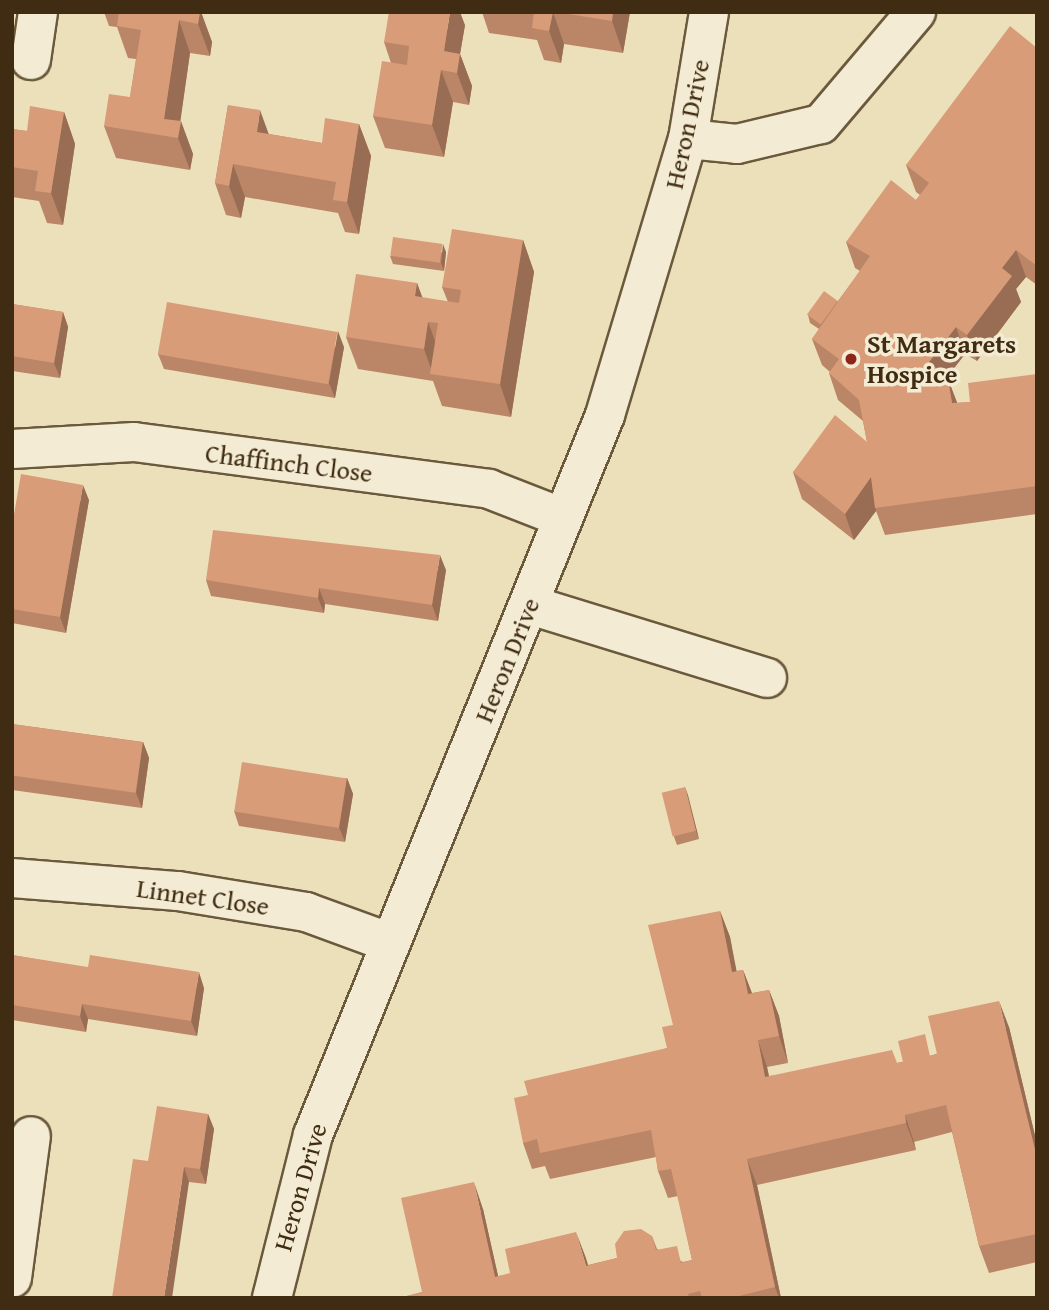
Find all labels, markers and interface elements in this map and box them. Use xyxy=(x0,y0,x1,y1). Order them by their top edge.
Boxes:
street label: Heron Drive xyxy=(658,56,716,192)
place label: St Margarets Hospice xyxy=(867,328,1016,390)
marker: St Margarets Hospice xyxy=(841,349,861,369)
street label: Chaffinch Close xyxy=(204,437,374,489)
street label: Heron Drive xyxy=(468,593,546,727)
street label: Linnet Close xyxy=(135,872,271,922)
street label: Heron Drive xyxy=(267,1119,333,1255)

